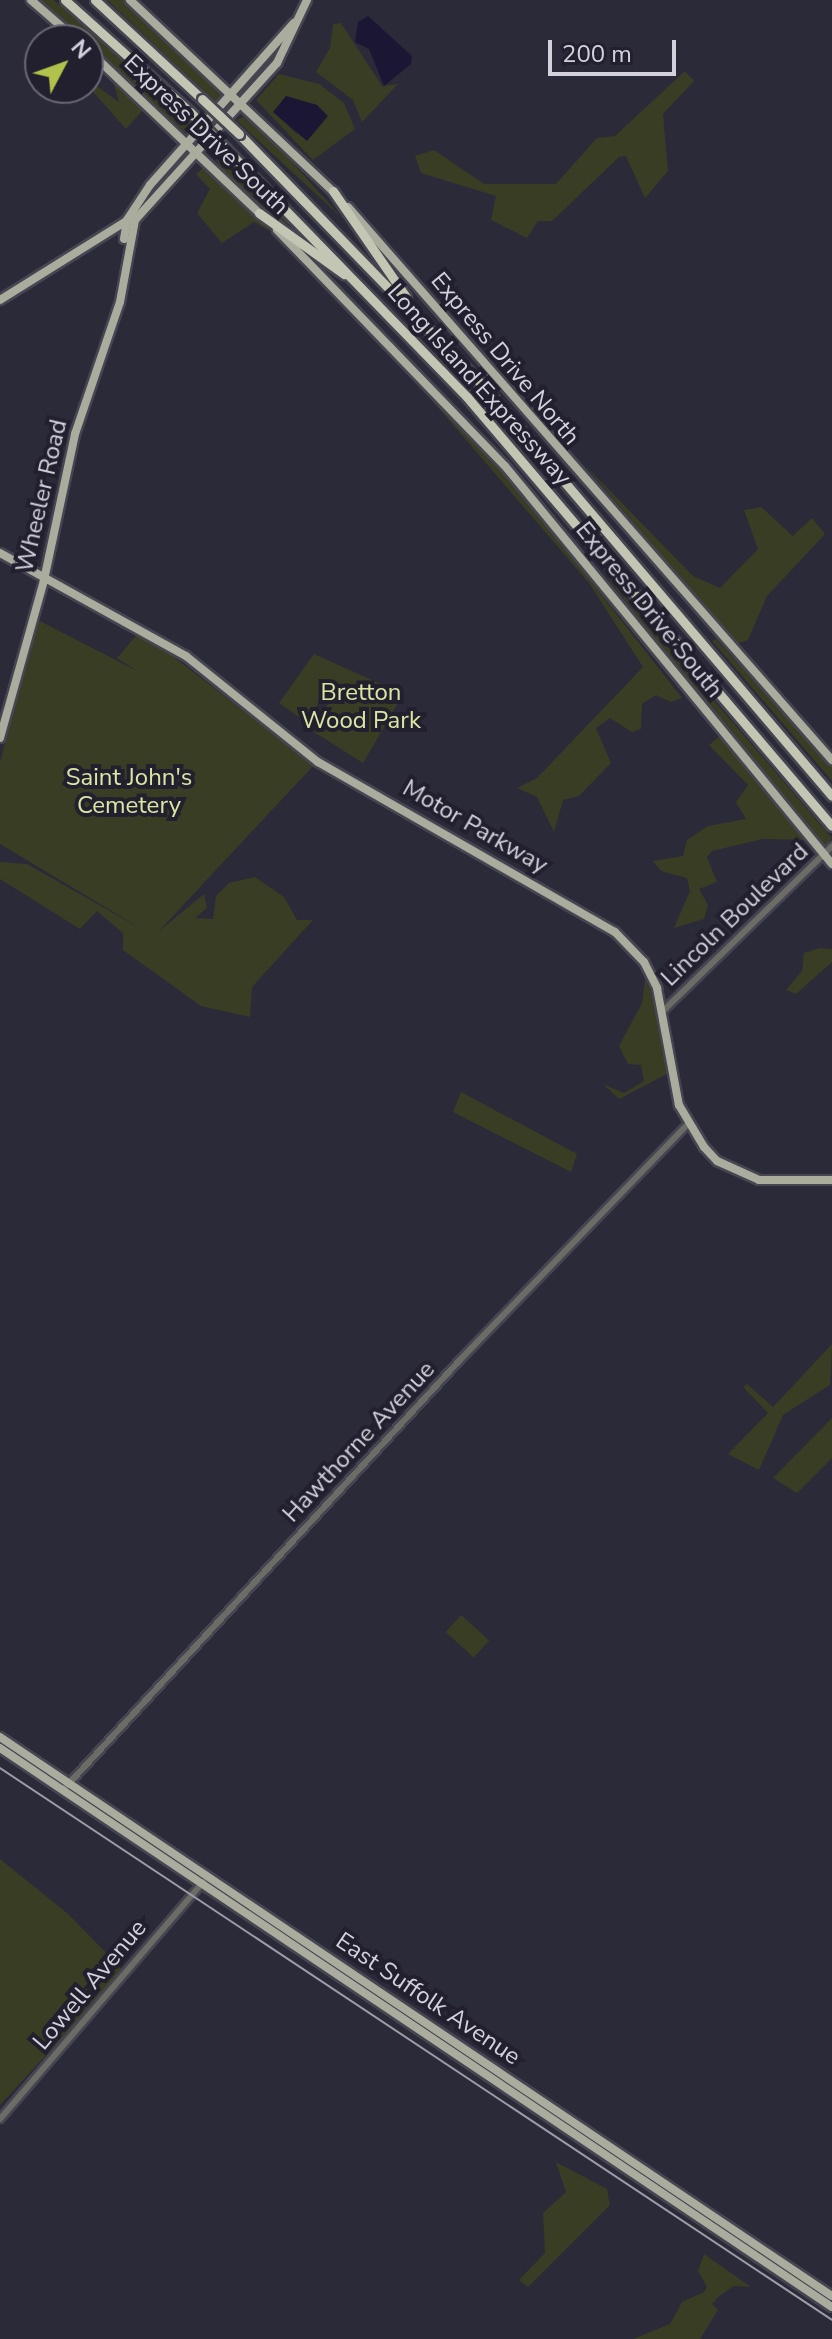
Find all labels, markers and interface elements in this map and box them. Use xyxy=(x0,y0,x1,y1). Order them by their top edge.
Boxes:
north arrow xyxy=(24,24,104,104)
scale bar xyxy=(552,24,680,74)
text: N xyxy=(64,34,97,66)
text: 200 m xyxy=(562,38,632,70)
street label: Express Drive South xyxy=(118,49,294,221)
street label: Express Drive North xyxy=(424,267,586,451)
street label: Long Island Expressway xyxy=(381,278,577,492)
street label: Wheeler Road xyxy=(10,417,74,575)
street label: Express Drive South xyxy=(569,516,729,704)
park label: Bretton Wood Park xyxy=(301,679,421,735)
park label: Saint John's Cemetery xyxy=(66,764,192,820)
street label: Motor Parkway xyxy=(397,774,553,880)
street label: Lincoln Boulevard xyxy=(655,838,815,992)
street label: Hawthorne Avenue xyxy=(277,1356,441,1528)
street label: Lowell Avenue xyxy=(27,1914,153,2056)
street label: East Suffolk Avenue xyxy=(330,1927,526,2071)

